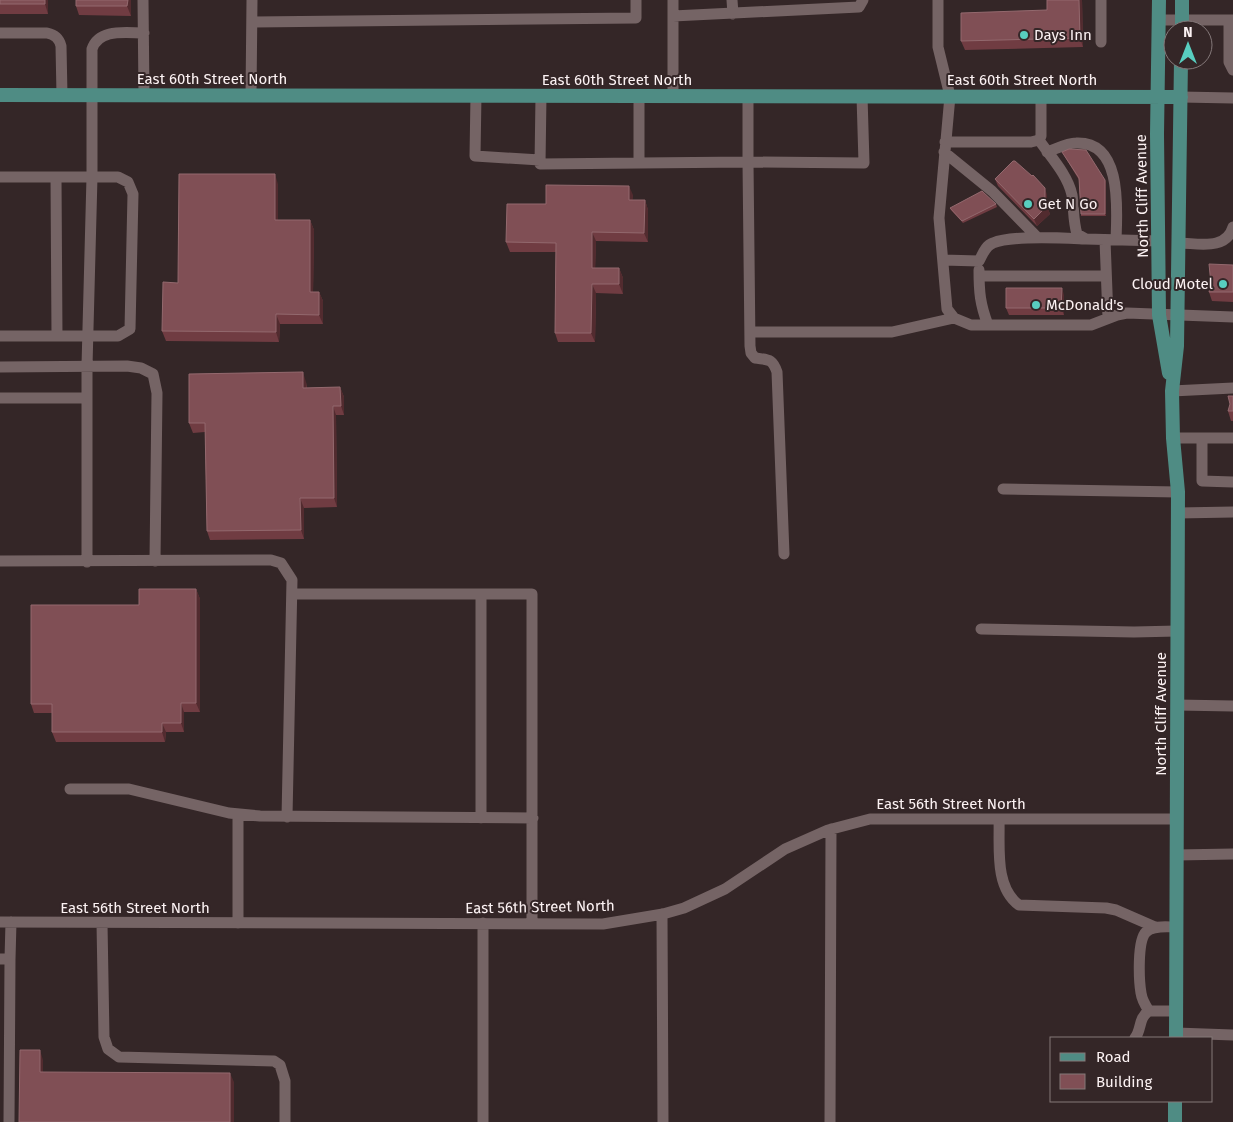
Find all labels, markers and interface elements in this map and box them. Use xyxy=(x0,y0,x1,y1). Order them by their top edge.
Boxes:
north arrow xyxy=(1163,20,1213,70)
text: N xyxy=(1183,24,1193,41)
place label: Days Inn xyxy=(1034,26,1092,44)
marker: Days Inn xyxy=(1018,29,1030,41)
street label: East 60th Street North xyxy=(137,70,287,88)
street label: East 60th Street North xyxy=(542,71,692,89)
street label: East 60th Street North xyxy=(947,71,1097,89)
street label: North Cliff Avenue xyxy=(1132,134,1152,258)
place label: Get N Go xyxy=(1038,195,1097,213)
marker: Get N Go xyxy=(1022,198,1034,210)
place label: Cloud Motel xyxy=(1132,275,1214,293)
marker: Cloud Motel xyxy=(1217,278,1229,290)
place label: McDonald's xyxy=(1046,296,1124,314)
marker: McDonald's xyxy=(1030,299,1042,311)
street label: North Cliff Avenue xyxy=(1152,652,1170,776)
street label: East 56th Street North xyxy=(876,795,1026,813)
street label: East 56th Street North xyxy=(465,897,615,917)
street label: East 56th Street North xyxy=(60,899,210,917)
legend xyxy=(1050,1037,1213,1102)
text: Road xyxy=(1096,1048,1131,1066)
text: Building xyxy=(1096,1073,1152,1091)

